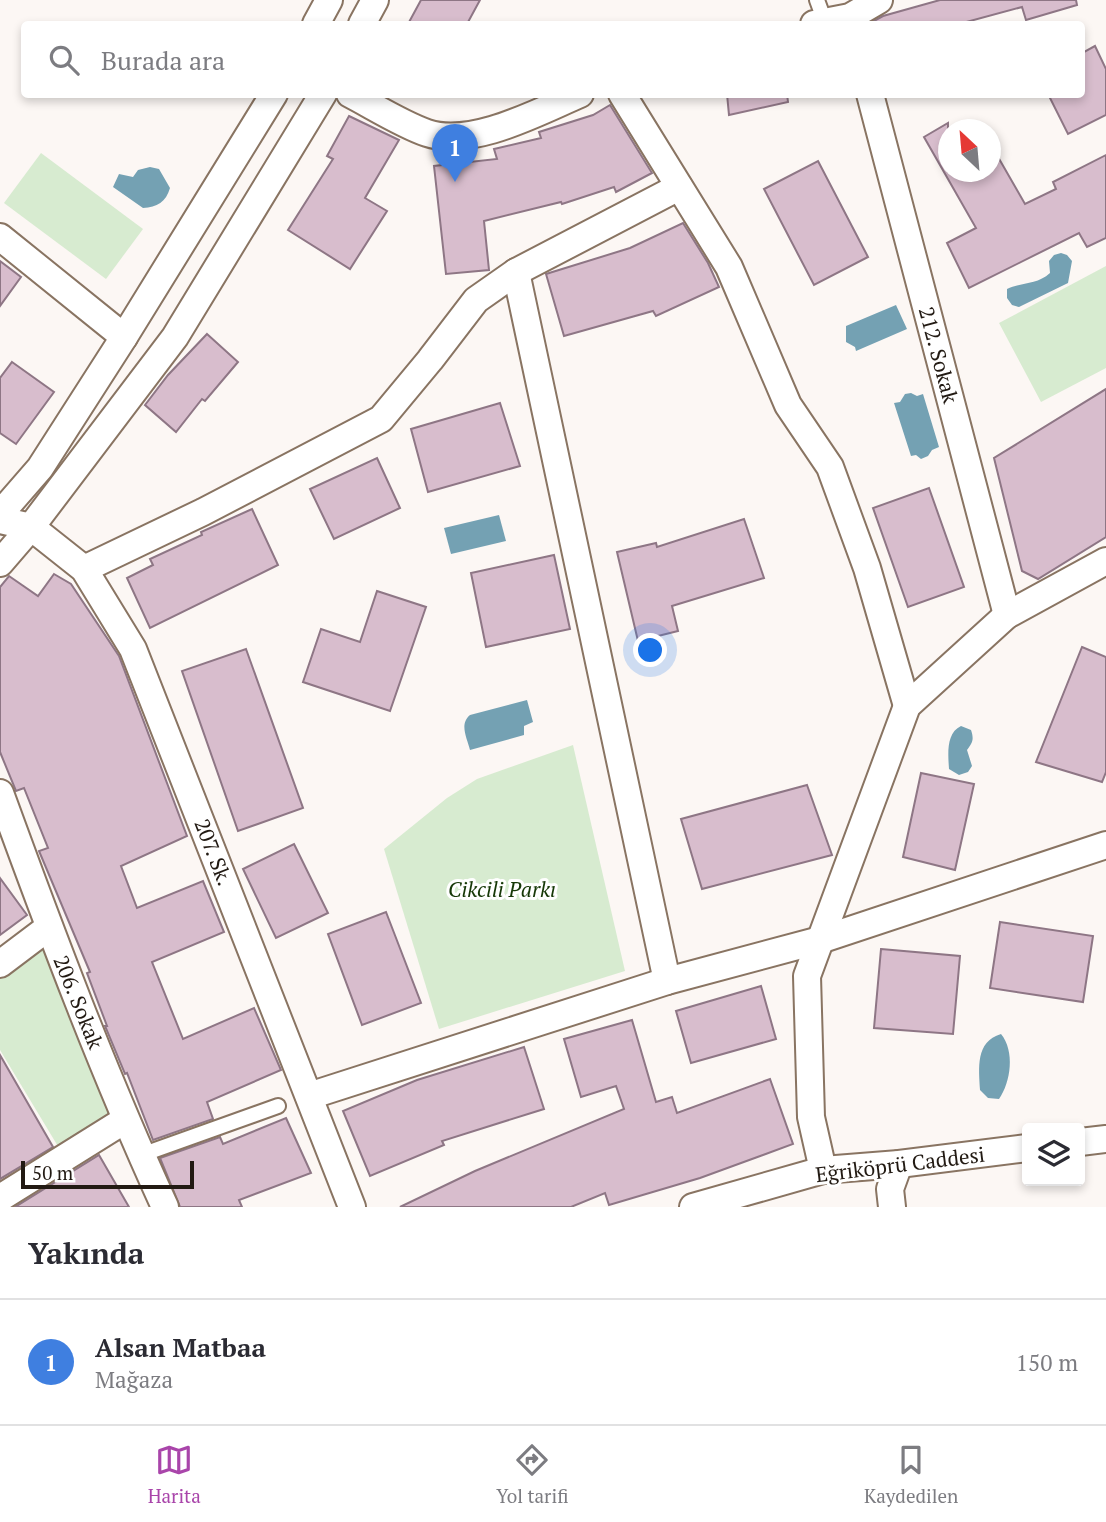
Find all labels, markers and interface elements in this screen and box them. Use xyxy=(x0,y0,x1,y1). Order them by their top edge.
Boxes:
search box xyxy=(21,21,1085,98)
icon: search xyxy=(45,41,83,79)
text: Burada ara xyxy=(101,43,225,77)
north arrow xyxy=(938,119,1001,182)
pin: 1 xyxy=(432,124,478,182)
street label: 212. Sokak xyxy=(913,304,965,407)
your location xyxy=(633,633,667,667)
street label: 207. Sk. xyxy=(188,815,240,889)
park label: Cikcili Parkı xyxy=(448,875,556,903)
street label: 206. Sokak xyxy=(48,951,111,1053)
map controls xyxy=(1022,1123,1085,1186)
button: layers xyxy=(1022,1123,1085,1186)
street label: Eğriköprü Caddesi xyxy=(814,1140,986,1188)
scale bar xyxy=(21,1158,194,1190)
text: 50 m xyxy=(32,1160,73,1185)
text: Yakında xyxy=(28,1233,144,1273)
text: Alsan Matbaa xyxy=(95,1330,266,1364)
text: 1 xyxy=(45,1347,58,1378)
text: 150 m xyxy=(1016,1347,1078,1378)
text: Mağaza xyxy=(95,1364,173,1395)
tab: Harita xyxy=(148,1441,201,1508)
tab: Yol tarifi xyxy=(496,1441,569,1508)
tab: Kaydedilen xyxy=(864,1441,958,1508)

